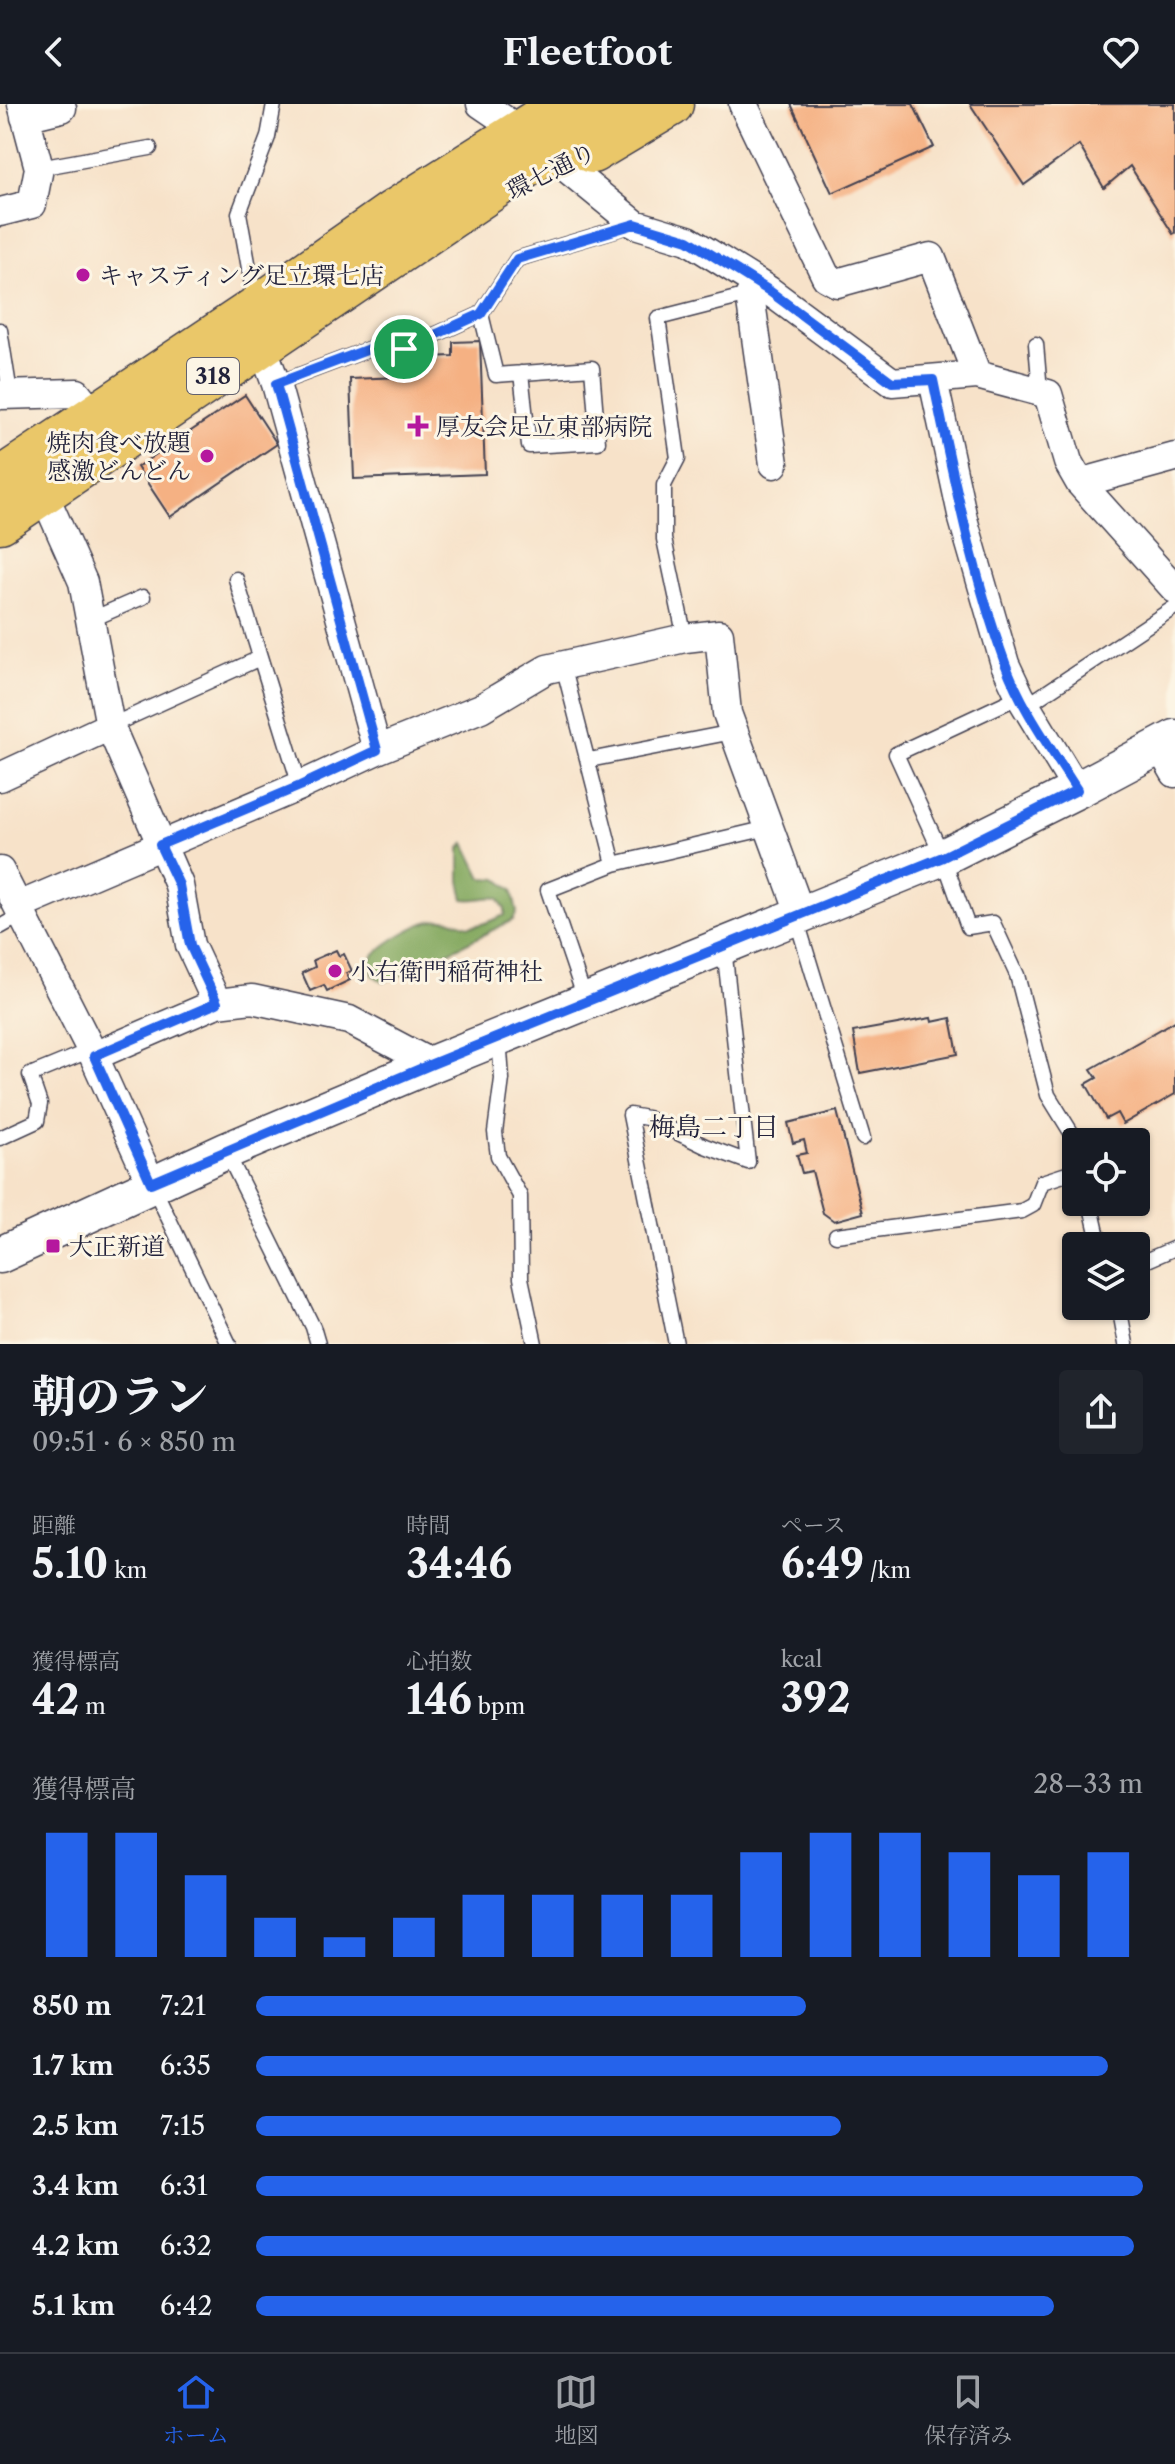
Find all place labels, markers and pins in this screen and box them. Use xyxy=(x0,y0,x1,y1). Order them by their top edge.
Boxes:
place label: キャスティング足立環七店 xyxy=(99,261,384,290)
marker: キャスティング足立環七店 xyxy=(74,266,92,284)
pin xyxy=(370,315,438,383)
place label: 厚友会足立東部病院 xyxy=(436,412,652,441)
marker: 厚友会足立東部病院 xyxy=(407,415,429,437)
place label: 焼肉食べ放題 感激どんどん xyxy=(47,428,191,485)
marker: 焼肉食べ放題 感激どんどん xyxy=(198,447,216,465)
place label: 小右衛門稲荷神社 xyxy=(351,957,543,986)
marker: 小右衛門稲荷神社 xyxy=(326,962,344,980)
place label: 大正新道 xyxy=(69,1232,165,1261)
marker: 大正新道 xyxy=(44,1237,62,1255)

